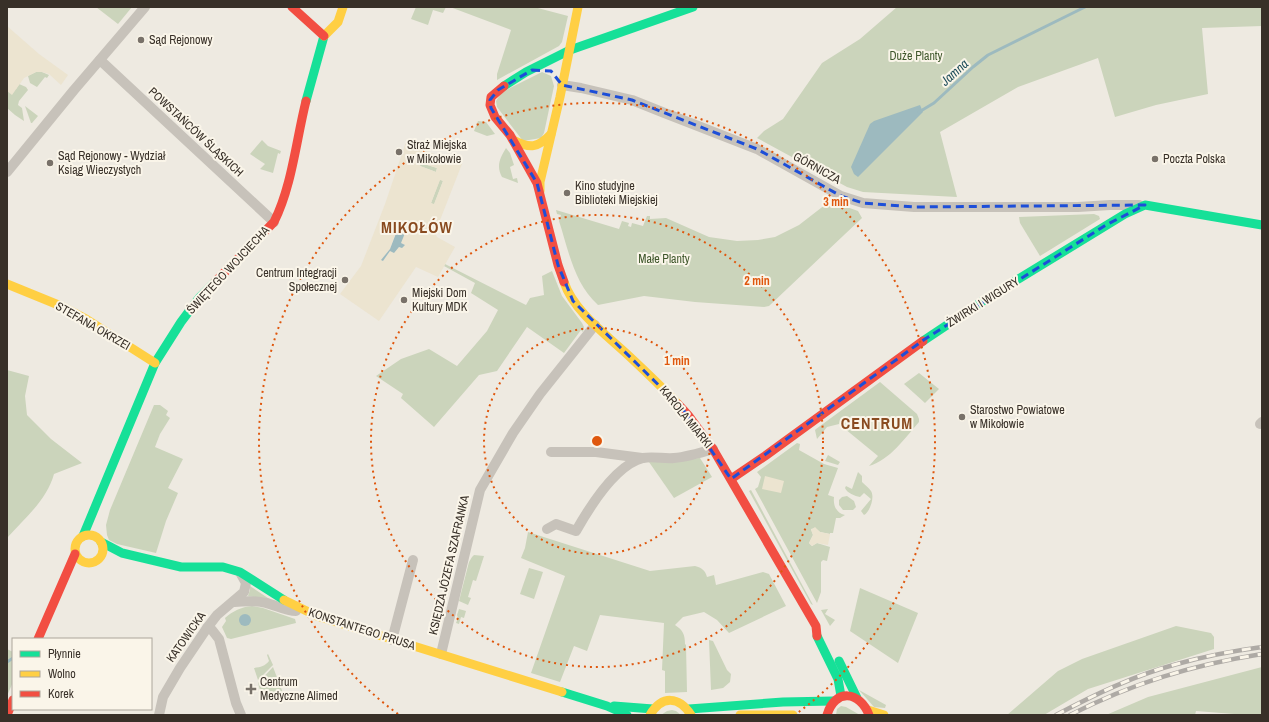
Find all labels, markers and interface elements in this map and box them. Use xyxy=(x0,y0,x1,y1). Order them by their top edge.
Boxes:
place label: Sąd Rejonowy xyxy=(149,32,213,48)
marker: Sąd Rejonowy xyxy=(136,35,146,45)
park label: Duże Planty xyxy=(889,48,943,64)
water label: Jamna xyxy=(936,55,972,90)
street label: POWSTAŃCÓW ŚLĄSKICH xyxy=(145,84,247,180)
place label: Straż Miejska w Mikołowie xyxy=(407,137,467,167)
marker: Straż Miejska w Mikołowie xyxy=(394,147,404,157)
place label: Sąd Rejonowy - Wydział Ksiąg Wieczystych xyxy=(58,148,166,178)
street label: GÓRNICZA xyxy=(790,148,844,188)
place label: Poczta Polska xyxy=(1163,151,1226,167)
marker: Poczta Polska xyxy=(1150,154,1160,164)
marker: Sąd Rejonowy - Wydział Ksiąg Wieczystych xyxy=(45,158,55,168)
place label: Kino studyjne Biblioteki Miejskiej xyxy=(575,178,658,208)
marker: Kino studyjne Biblioteki Miejskiej xyxy=(562,188,572,198)
text: 3 min xyxy=(823,194,849,210)
district label: MIKOŁÓW xyxy=(381,216,453,238)
street label: ŚWIĘTEGO WOJCIECHA xyxy=(183,222,273,317)
park label: Małe Planty xyxy=(638,251,690,267)
place label: Centrum Integracji Społecznej xyxy=(256,265,337,295)
text: 2 min xyxy=(744,273,770,289)
street label: ŻWIRKI I WIGURY xyxy=(944,273,1023,331)
marker: Centrum Integracji Społecznej xyxy=(340,275,350,285)
place label: Miejski Dom Kultury MDK xyxy=(412,285,468,315)
marker: Miejski Dom Kultury MDK xyxy=(399,295,409,305)
street label: STEFANA OKRZEI xyxy=(53,298,133,354)
text: 1 min xyxy=(664,353,690,369)
street label: KAROLA MIARKI xyxy=(656,382,716,452)
place label: Starostwo Powiatowe w Mikołowie xyxy=(970,402,1065,432)
district label: CENTRUM xyxy=(841,412,913,434)
marker: Starostwo Powiatowe w Mikołowie xyxy=(957,412,967,422)
centre of rings xyxy=(590,434,604,448)
street label: KSIĘDZA JÓZEFA SZAFRANKA xyxy=(425,493,473,636)
street label: KONSTANTEGO PRUSA xyxy=(307,604,418,654)
street label: KATOWICKA xyxy=(163,608,209,665)
legend xyxy=(12,638,152,710)
text: Płynnie xyxy=(48,646,81,662)
text: Wolno xyxy=(48,666,76,682)
place label: Centrum Medyczne Alimed xyxy=(260,674,338,704)
marker: Centrum Medyczne Alimed xyxy=(245,683,257,695)
text: Korek xyxy=(48,686,74,702)

